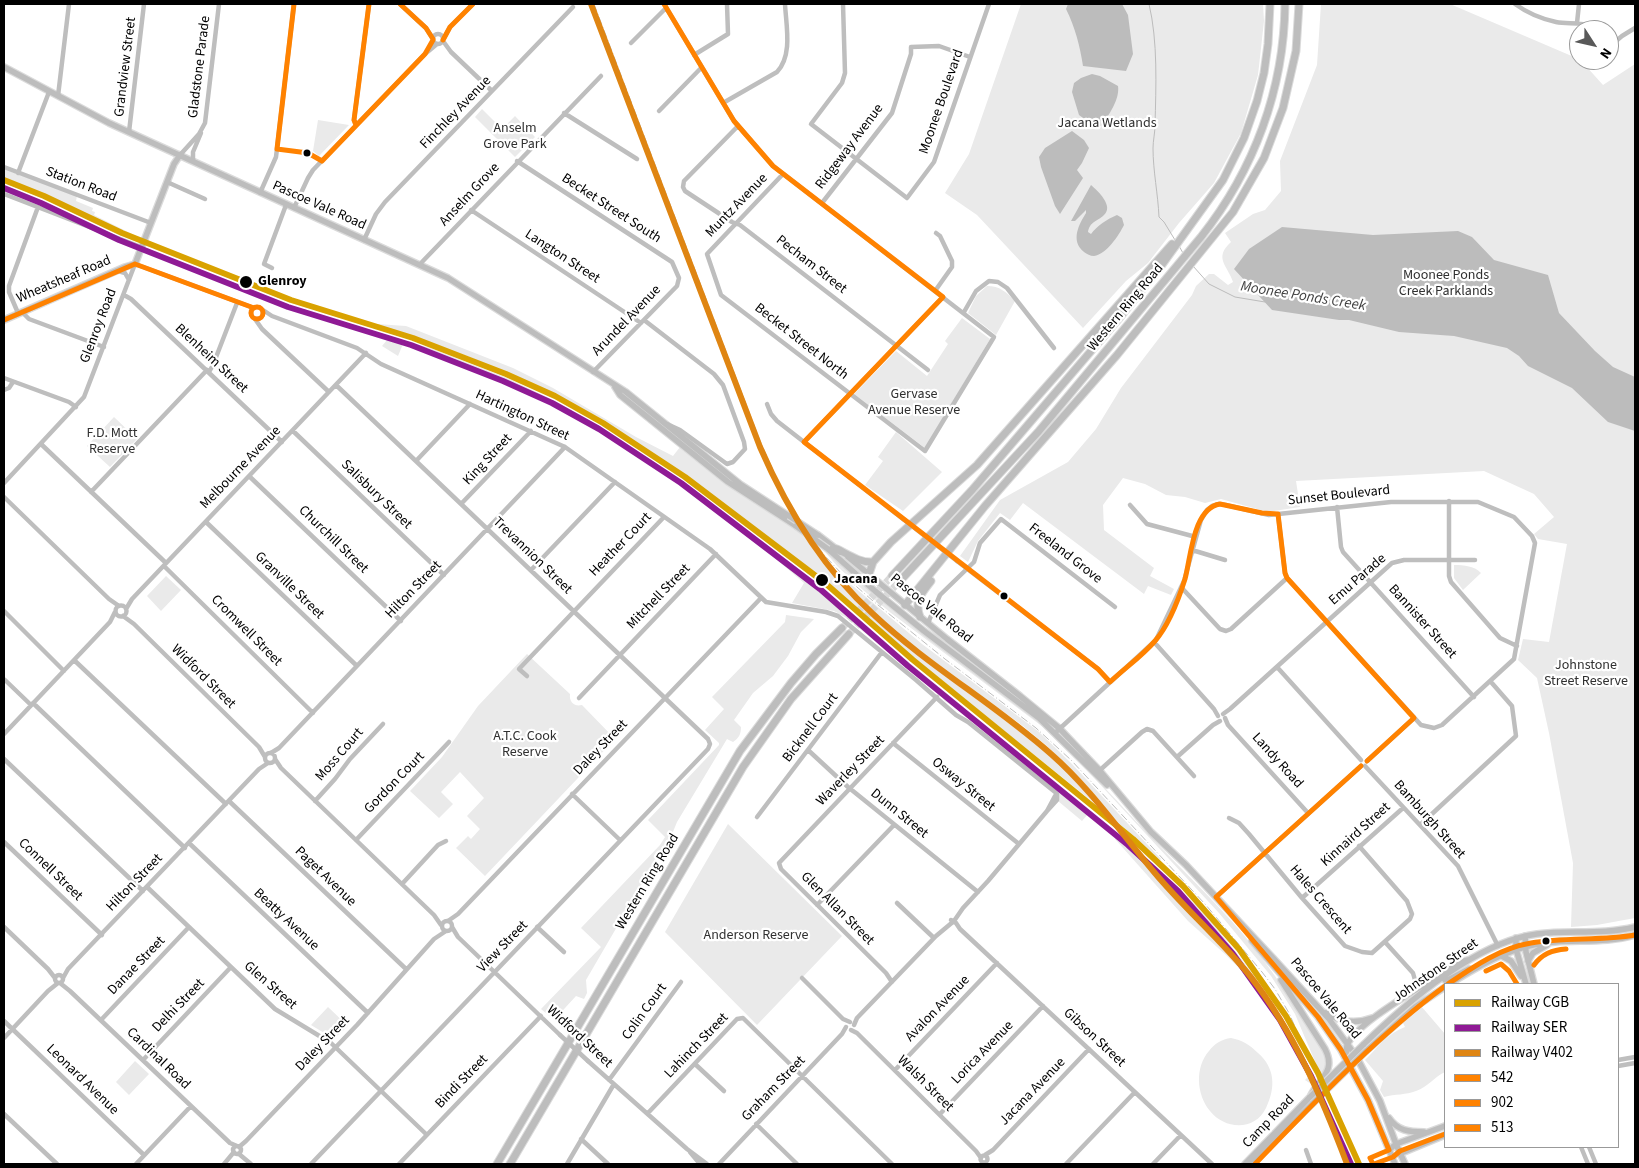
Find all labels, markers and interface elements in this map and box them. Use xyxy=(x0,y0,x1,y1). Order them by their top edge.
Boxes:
street label: Gladstone Parade xyxy=(185,15,215,119)
street label: Grandview Street xyxy=(112,16,140,118)
north arrow xyxy=(1569,20,1619,70)
text: N xyxy=(1595,43,1616,63)
street label: Moonee Boulevard xyxy=(916,47,968,157)
street label: Finchley Avenue xyxy=(417,73,495,153)
street label: Ridgeway Avenue xyxy=(812,101,888,193)
park label: Jacana Wetlands xyxy=(1057,116,1157,132)
park label: Anselm Grove Park xyxy=(483,121,547,154)
unlabelled marker xyxy=(302,148,312,158)
street label: Anselm Grove xyxy=(436,160,504,230)
street label: Station Road xyxy=(43,164,119,206)
street label: Becket Street South xyxy=(558,171,664,247)
street label: Muntz Avenue xyxy=(702,171,772,241)
street label: Pascoe Vale Road xyxy=(269,178,369,234)
street label: Langton Street xyxy=(521,226,603,288)
street label: Pecham Street xyxy=(772,232,850,298)
street label: Wheatsheaf Road xyxy=(14,253,114,307)
street label: Western Ring Road xyxy=(1084,261,1168,355)
park label: Moonee Ponds Creek Parklands xyxy=(1399,268,1493,300)
marker: Glenroy xyxy=(238,274,254,290)
place label: Glenroy xyxy=(258,274,307,290)
water label: Moonee Ponds Creek xyxy=(1239,278,1367,316)
street label: Arundel Avenue xyxy=(589,282,665,360)
street label: Glenroy Road xyxy=(77,286,121,366)
street label: Becket Street North xyxy=(751,300,851,384)
street label: Blenheim Street xyxy=(171,321,251,397)
street label: Hartington Street xyxy=(472,387,572,445)
park label: Gervase Avenue Reserve xyxy=(868,387,960,420)
street label: Melbourne Avenue xyxy=(197,423,285,513)
park label: F.D. Mott Reserve xyxy=(87,426,137,458)
street label: King Street xyxy=(460,431,516,489)
street label: Salisbury Street xyxy=(337,457,415,533)
street label: Sunset Boulevard xyxy=(1287,482,1391,510)
street label: Churchill Street xyxy=(295,503,371,577)
street label: Heather Court xyxy=(586,509,656,581)
street label: Trevannion Street xyxy=(489,514,575,598)
street label: Freeland Grove xyxy=(1025,520,1105,588)
street label: Granville Street xyxy=(251,549,327,623)
street label: Emu Parade xyxy=(1326,551,1390,609)
street label: Hilton Street xyxy=(382,558,446,622)
street label: Mitchell Street xyxy=(624,561,694,633)
street label: Pascoe Vale Road xyxy=(886,571,976,647)
marker: Jacana xyxy=(814,572,830,588)
place label: Jacana xyxy=(834,572,878,588)
street label: Bannister Street xyxy=(1384,582,1460,662)
unlabelled marker xyxy=(999,591,1009,601)
street label: Cromwell Street xyxy=(207,592,285,670)
street label: Widford Street xyxy=(167,641,239,713)
park label: Johnstone Street Reserve xyxy=(1544,658,1628,690)
street label: Bicknell Court xyxy=(780,690,842,766)
street label: Daley Street xyxy=(570,717,632,779)
street label: Moss Court xyxy=(312,725,368,785)
park label: A.T.C. Cook Reserve xyxy=(493,729,557,762)
street label: Landy Road xyxy=(1248,730,1306,792)
street label: Waverley Street xyxy=(813,732,889,810)
street label: Gordon Court xyxy=(361,749,429,817)
street label: Osway Street xyxy=(928,754,998,816)
street label: Bamburgh Street xyxy=(1389,777,1469,863)
street label: Dunn Street xyxy=(867,786,931,842)
street label: Kinnaird Street xyxy=(1318,799,1394,871)
street label: Western Ring Road xyxy=(613,831,683,933)
street label: Connell Street xyxy=(14,835,86,905)
street label: Paget Avenue xyxy=(291,844,359,910)
street label: Hilton Street xyxy=(103,851,167,915)
street label: Hales Crescent xyxy=(1285,862,1355,938)
street label: Glen Allan Street xyxy=(797,869,877,949)
street label: Beatty Avenue xyxy=(250,885,322,955)
street label: View Street xyxy=(474,918,532,976)
park label: Anderson Reserve xyxy=(704,928,808,944)
street label: Danae Street xyxy=(105,933,169,999)
street label: Johnstone Street xyxy=(1390,936,1482,1006)
unlabelled marker xyxy=(1541,936,1551,946)
street label: Pascoe Vale Road xyxy=(1286,955,1364,1043)
street label: Glen Street xyxy=(240,958,300,1014)
street label: Avalon Avenue xyxy=(902,972,974,1046)
street label: Delhi Street xyxy=(149,976,209,1036)
street label: Colin Court xyxy=(619,980,671,1044)
legend xyxy=(1444,983,1619,1148)
text: Railway CGB xyxy=(1491,992,1569,1013)
street label: Widford Street xyxy=(543,1002,615,1072)
street label: Gibson Street xyxy=(1059,1005,1129,1071)
street label: Lahinch Street xyxy=(662,1010,732,1082)
street label: Daley Street xyxy=(292,1013,354,1075)
text: Railway SER xyxy=(1491,1017,1567,1038)
street label: Lorica Avenue xyxy=(949,1018,1017,1088)
street label: Cardinal Road xyxy=(123,1024,193,1094)
street label: Leonard Avenue xyxy=(42,1041,122,1119)
text: Railway V402 xyxy=(1491,1042,1573,1063)
street label: Bindi Street xyxy=(432,1052,492,1112)
street label: Walsh Street xyxy=(893,1052,957,1116)
street label: Graham Street xyxy=(739,1053,809,1125)
street label: Jacana Avenue xyxy=(996,1055,1070,1129)
text: 542 xyxy=(1491,1067,1513,1088)
street label: Camp Road xyxy=(1240,1092,1298,1152)
text: 902 xyxy=(1491,1092,1513,1113)
text: 513 xyxy=(1491,1117,1513,1138)

